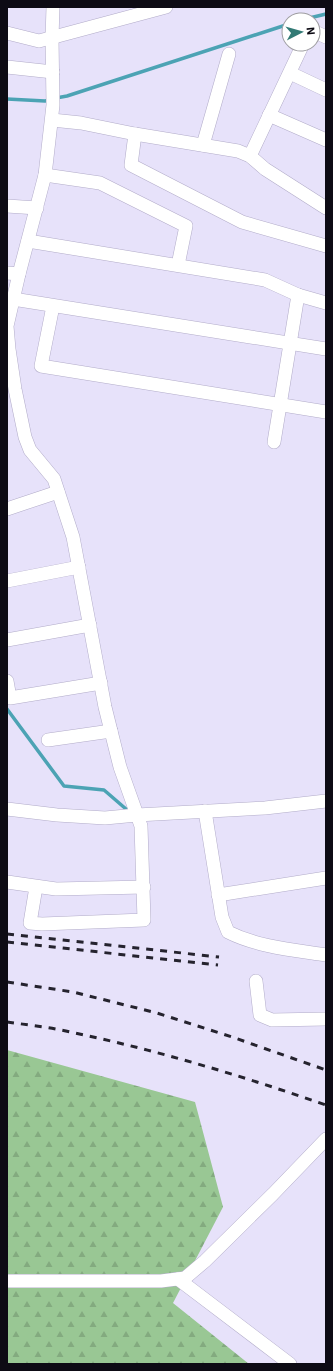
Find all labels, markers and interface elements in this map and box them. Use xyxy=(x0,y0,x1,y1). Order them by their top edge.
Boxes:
north arrow xyxy=(281,12,321,52)
text: N xyxy=(304,26,318,36)

